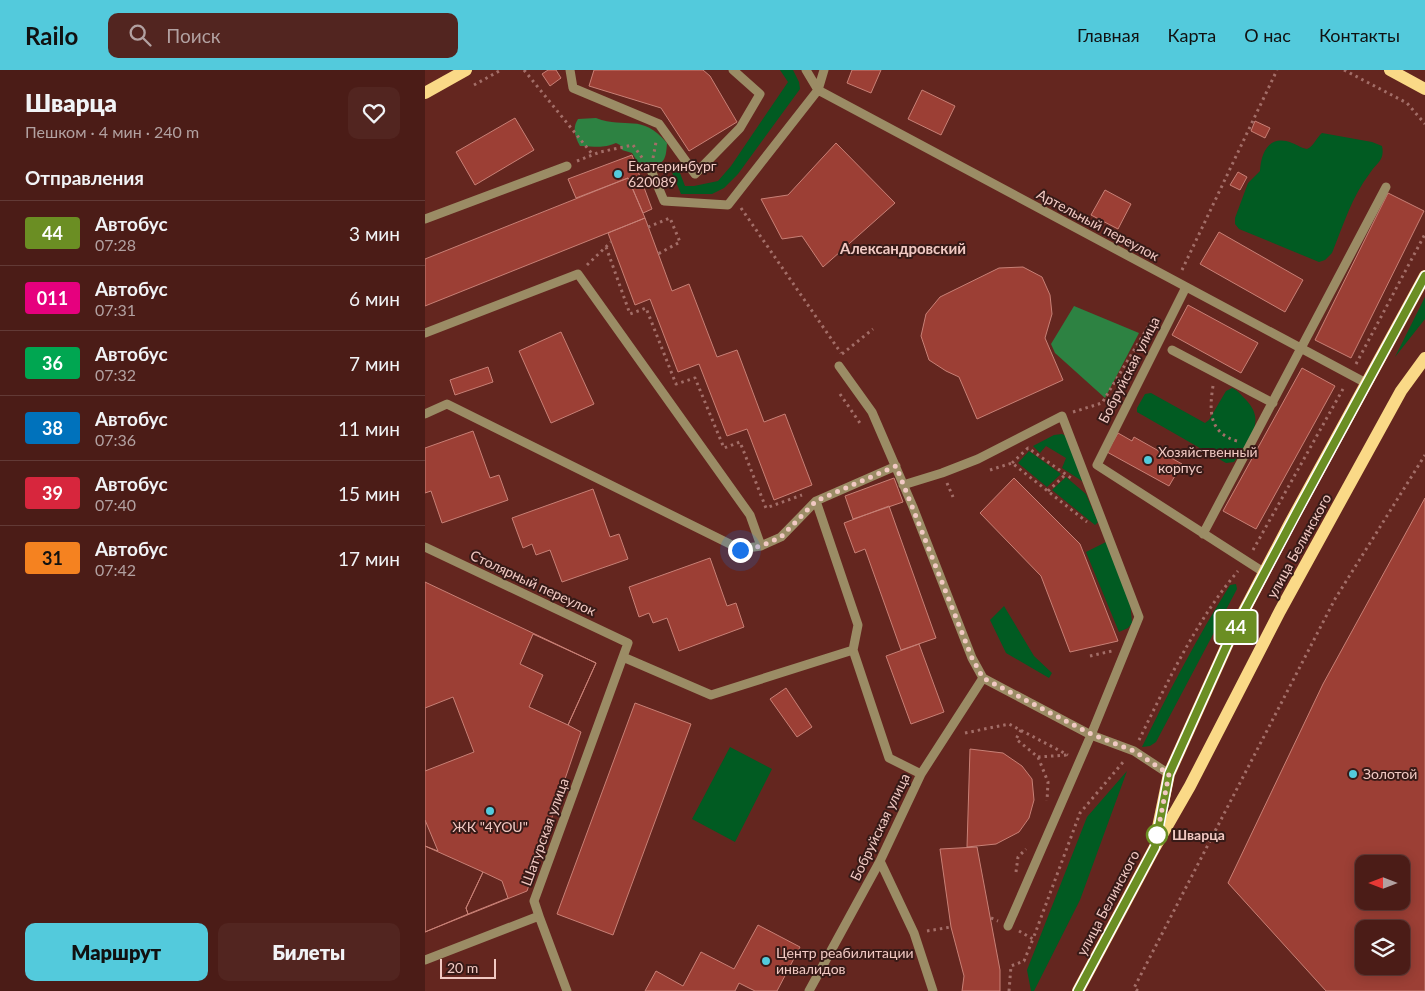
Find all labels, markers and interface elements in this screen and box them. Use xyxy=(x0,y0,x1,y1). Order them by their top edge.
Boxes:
search box xyxy=(108,13,458,58)
text: Railo xyxy=(25,21,78,50)
icon: search xyxy=(126,21,154,49)
text: Поиск xyxy=(166,24,221,47)
text: Главная xyxy=(1077,24,1140,46)
text: Карта xyxy=(1168,24,1216,46)
text: О нас xyxy=(1244,24,1291,46)
text: Контакты xyxy=(1319,24,1400,46)
button: heart xyxy=(348,87,400,139)
text: Шварца xyxy=(25,88,117,117)
text: Пешком · 4 мин · 240 m xyxy=(25,122,199,141)
place label: Екатеринбург 620089 xyxy=(628,157,717,190)
text: Отправления xyxy=(25,166,144,189)
marker: Екатеринбург 620089 xyxy=(612,168,624,180)
street label: Артельный переулок xyxy=(1034,185,1163,264)
text: Автобус xyxy=(95,212,168,235)
text: 44 xyxy=(42,222,63,244)
text: 3 мин xyxy=(349,222,400,245)
text: 07:28 xyxy=(95,235,136,254)
district label: Александровский xyxy=(839,239,966,257)
text: Автобус xyxy=(95,277,168,300)
text: 011 xyxy=(37,287,68,309)
text: 6 мин xyxy=(349,287,400,310)
text: 07:31 xyxy=(95,300,136,319)
street label: Бобруйская улица xyxy=(1094,314,1163,426)
text: Автобус xyxy=(95,342,168,365)
text: 36 xyxy=(42,352,63,374)
text: 7 мин xyxy=(349,352,400,375)
text: 07:32 xyxy=(95,365,136,384)
text: Автобус xyxy=(95,407,168,430)
text: 38 xyxy=(42,417,63,439)
text: 11 мин xyxy=(338,417,400,440)
text: 07:36 xyxy=(95,430,136,449)
place label: Хозяйственный корпус xyxy=(1158,443,1258,476)
marker: Хозяйственный корпус xyxy=(1142,454,1154,466)
text: Автобус xyxy=(95,472,168,495)
text: 39 xyxy=(42,482,63,504)
text: 15 мин xyxy=(338,482,400,505)
street label: улица Белинского xyxy=(1263,490,1334,601)
text: 07:40 xyxy=(95,495,136,514)
text: Автобус xyxy=(95,537,168,560)
your location xyxy=(728,538,753,563)
street label: Столярный переулок xyxy=(468,546,599,619)
text: 31 xyxy=(42,547,63,569)
text: 17 мин xyxy=(338,547,400,570)
text: 07:42 xyxy=(95,560,136,579)
line badge: 44 xyxy=(1213,611,1259,643)
text: 44 xyxy=(1226,616,1246,638)
place label: Золотой xyxy=(1363,765,1417,782)
marker: Золотой xyxy=(1347,768,1359,780)
street label: Бобруйская улица xyxy=(846,770,913,883)
street label: Шатурская улица xyxy=(517,776,572,888)
marker: ЖК "4YOU" xyxy=(484,805,496,817)
place label: ЖК "4YOU" xyxy=(452,818,528,835)
marker: Шварца xyxy=(1146,824,1168,846)
place label: Шварца xyxy=(1172,826,1225,843)
street label: улица Белинского xyxy=(1073,847,1143,958)
north arrow xyxy=(1355,855,1410,910)
map controls xyxy=(1355,855,1410,975)
button: layers xyxy=(1355,920,1410,975)
button: Маршрут xyxy=(25,923,208,981)
button: Билеты xyxy=(218,923,400,981)
place label: Центр реабилитации инвалидов xyxy=(776,944,914,977)
marker: Центр реабилитации инвалидов xyxy=(760,955,772,967)
scale bar xyxy=(440,956,496,979)
text: 20 m xyxy=(447,959,478,976)

